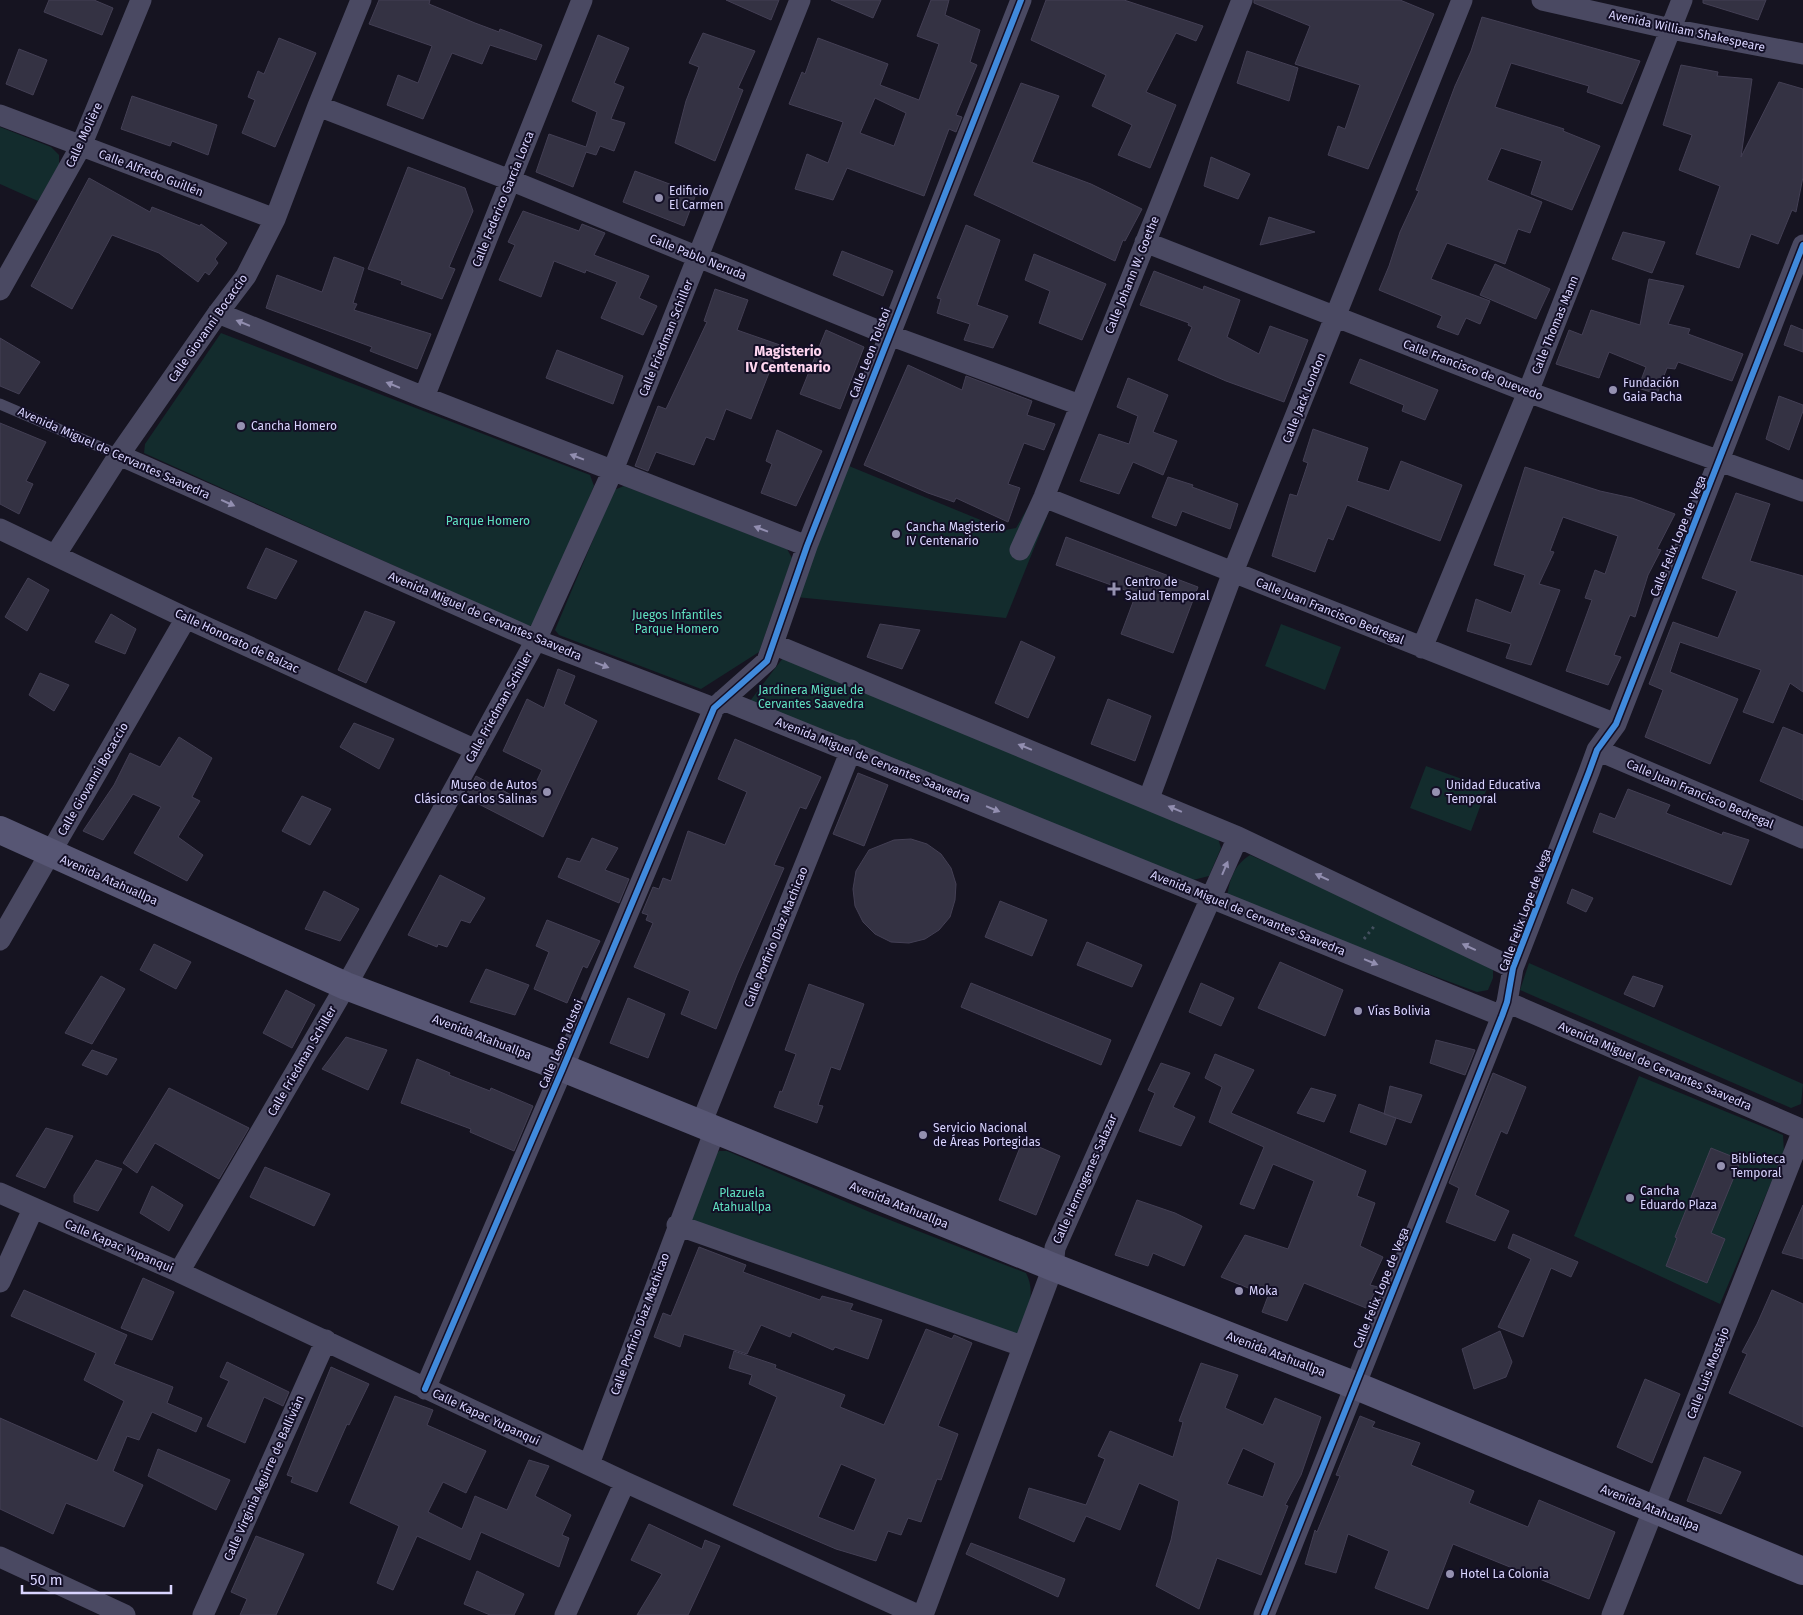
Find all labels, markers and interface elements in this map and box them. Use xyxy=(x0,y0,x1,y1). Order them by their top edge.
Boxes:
street label: Avenida William Shakespeare xyxy=(1608,8,1766,54)
street label: Calle Molière xyxy=(63,100,105,170)
street label: Calle Federico García Lorca xyxy=(469,129,537,269)
street label: Calle Alfredo Guillén xyxy=(97,147,205,199)
place label: Edificio El Carmen xyxy=(669,184,724,212)
marker: Edificio El Carmen xyxy=(653,192,665,204)
street label: Calle Johann W. Goethe xyxy=(1102,214,1162,336)
street label: Calle Pablo Neruda xyxy=(647,231,749,283)
street label: Calle Giovanni Bocaccio xyxy=(165,271,251,385)
street label: Calle Thomas Mann xyxy=(1529,274,1581,376)
street label: Calle Friedman Schiller xyxy=(636,277,696,398)
street label: Calle Leon Tolstoi xyxy=(846,306,894,400)
one-way arrow xyxy=(236,319,250,327)
street label: Calle Francisco de Quevedo xyxy=(1401,337,1545,403)
district label: Magisterio IV Centenario xyxy=(745,343,831,376)
street label: Calle Jack London xyxy=(1280,351,1328,445)
place label: Fundación Gaia Pacha xyxy=(1623,376,1682,404)
one-way arrow xyxy=(386,380,401,388)
marker: Fundación Gaia Pacha xyxy=(1607,384,1619,396)
street label: Avenida Miguel de Cervantes Saavedra xyxy=(16,404,212,502)
place label: Cancha Homero xyxy=(251,419,337,433)
marker: Cancha Homero xyxy=(235,420,247,432)
one-way arrow xyxy=(570,452,585,460)
street label: Calle Felix Lope de Vega xyxy=(1647,473,1709,599)
one-way arrow xyxy=(221,500,235,508)
park label: Parque Homero xyxy=(446,514,530,528)
place label: Cancha Magisterio IV Centenario xyxy=(906,520,1005,548)
one-way arrow xyxy=(754,524,769,532)
marker: Cancha Magisterio IV Centenario xyxy=(890,528,902,540)
street label: Avenida Miguel de Cervantes Saavedra xyxy=(386,569,584,663)
place label: Centro de Salud Temporal xyxy=(1125,575,1210,603)
street label: Calle Juan Francisco Bedregal xyxy=(1254,575,1407,647)
marker: Centro de Salud Temporal xyxy=(1107,582,1121,596)
street label: Calle Honorato de Balzac xyxy=(173,606,302,676)
park label: Juegos Infantiles Parque Homero xyxy=(632,608,723,636)
street label: Calle Friedman Schiller xyxy=(463,649,536,765)
one-way arrow xyxy=(595,661,610,669)
park label: Jardinera Miguel de Cervantes Saavedra xyxy=(758,683,864,711)
street label: Avenida Miguel de Cervantes Saavedra xyxy=(774,714,972,806)
street label: Calle Giovanni Bocaccio xyxy=(55,720,131,838)
one-way arrow xyxy=(1017,743,1032,750)
street label: Calle Juan Francisco Bedregal xyxy=(1624,757,1776,832)
place label: Museo de Autos Clásicos Carlos Salinas xyxy=(414,778,537,806)
place label: Unidad Educativa Temporal xyxy=(1446,778,1541,806)
marker: Museo de Autos Clásicos Carlos Salinas xyxy=(541,786,553,798)
marker: Unidad Educativa Temporal xyxy=(1430,786,1442,798)
one-way arrow xyxy=(986,805,1001,813)
one-way arrow xyxy=(1168,805,1182,813)
street label: Calle Felix Lope de Vega xyxy=(1496,847,1554,973)
street label: Avenida Atahuallpa xyxy=(58,852,160,908)
one-way arrow xyxy=(1221,860,1229,875)
street label: Calle Porfirio Díaz Machicao xyxy=(741,865,811,1009)
street label: Avenida Miguel de Cervantes Saavedra xyxy=(1149,867,1347,959)
one-way arrow xyxy=(1315,873,1330,881)
one-way arrow xyxy=(1462,942,1476,950)
one-way arrow xyxy=(1364,959,1378,967)
street label: Calle Leon Tolstoi xyxy=(536,997,586,1091)
street label: Calle Friedman Schiller xyxy=(265,1003,339,1119)
place label: Vías Bolivia xyxy=(1368,1004,1430,1018)
marker: Vías Bolivia xyxy=(1352,1005,1364,1017)
street label: Avenida Atahuallpa xyxy=(430,1012,534,1062)
street label: Avenida Miguel de Cervantes Saavedra xyxy=(1556,1019,1754,1113)
street label: Calle Hermogenes Salazar xyxy=(1050,1112,1120,1246)
place label: Servicio Nacional de Áreas Portegidas xyxy=(933,1121,1041,1149)
marker: Servicio Nacional de Áreas Portegidas xyxy=(917,1129,929,1141)
place label: Biblioteca Temporal xyxy=(1731,1152,1786,1180)
marker: Biblioteca Temporal xyxy=(1715,1160,1727,1172)
street label: Avenida Atahuallpa xyxy=(848,1179,950,1231)
place label: Cancha Eduardo Plaza xyxy=(1640,1184,1717,1212)
park label: Plazuela Atahuallpa xyxy=(713,1186,771,1214)
marker: Cancha Eduardo Plaza xyxy=(1624,1192,1636,1204)
street label: Calle Kapac Yupanqui xyxy=(63,1217,175,1275)
street label: Calle Felix Lope de Vega xyxy=(1350,1225,1412,1351)
street label: Calle Porfirio Díaz Machicao xyxy=(608,1251,672,1397)
place label: Moka xyxy=(1249,1284,1278,1298)
marker: Moka xyxy=(1233,1285,1245,1297)
street label: Calle Luis Mostajo xyxy=(1684,1325,1732,1421)
street label: Avenida Atahuallpa xyxy=(1224,1329,1328,1379)
street label: Calle Kapac Yupanqui xyxy=(430,1386,542,1448)
street label: Calle Virginia Aguirre de Ballivián xyxy=(221,1393,307,1563)
street label: Avenida Atahuallpa xyxy=(1599,1482,1701,1534)
scale bar xyxy=(22,1562,171,1594)
place label: Hotel La Colonia xyxy=(1460,1567,1549,1581)
marker: Hotel La Colonia xyxy=(1444,1568,1456,1580)
text: 50 m xyxy=(30,1571,63,1589)

